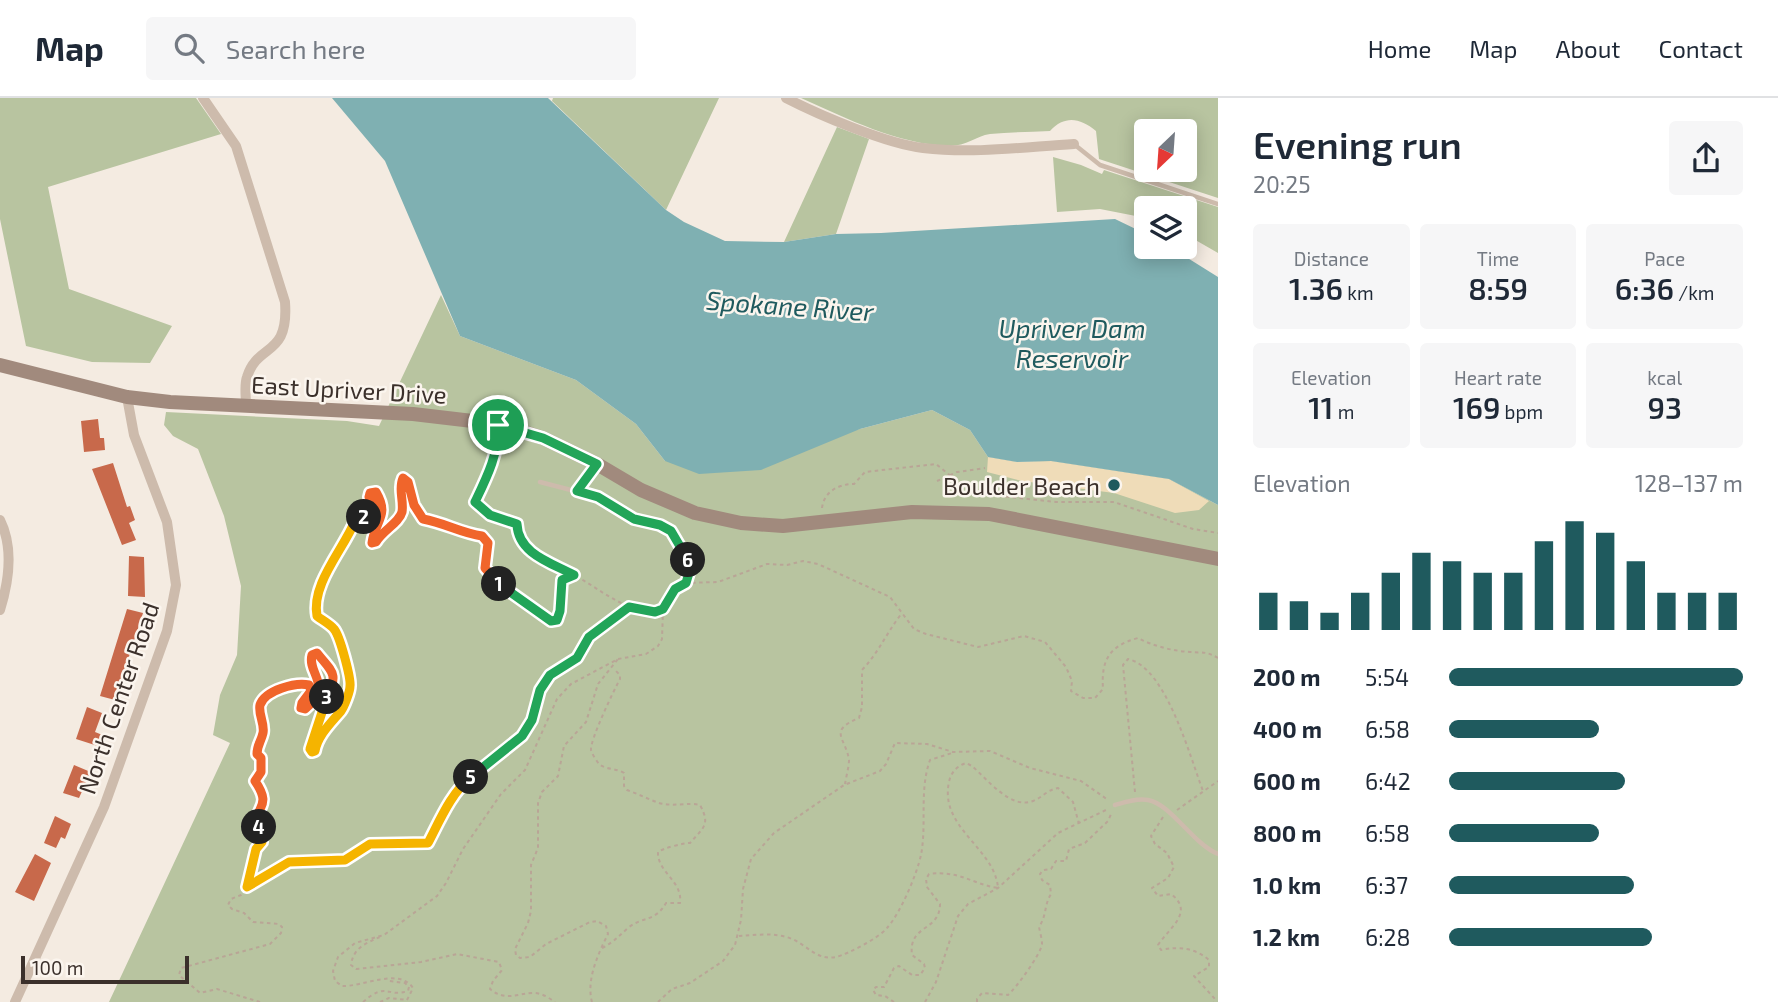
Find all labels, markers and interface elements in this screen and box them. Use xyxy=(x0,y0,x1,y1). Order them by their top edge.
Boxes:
search box xyxy=(146,17,636,80)
text: Map xyxy=(35,28,104,68)
icon: search xyxy=(170,29,208,67)
text: Search here xyxy=(226,33,365,64)
text: Home xyxy=(1368,34,1431,63)
text: Map xyxy=(1469,34,1517,63)
text: About xyxy=(1555,34,1621,63)
text: Contact xyxy=(1659,34,1743,63)
north arrow xyxy=(1134,119,1197,182)
map controls xyxy=(1134,119,1197,259)
text: Evening run xyxy=(1253,121,1462,167)
button: share xyxy=(1669,121,1743,195)
text: 20:25 xyxy=(1253,170,1310,198)
button: layers xyxy=(1134,196,1197,259)
text: Distance xyxy=(1294,247,1369,270)
text: Time xyxy=(1477,247,1519,270)
text: Pace xyxy=(1644,247,1685,270)
text: 1.36 xyxy=(1289,270,1343,306)
text: 8:59 xyxy=(1468,270,1528,306)
text: 6:36 xyxy=(1615,270,1674,306)
text: km xyxy=(1343,281,1374,304)
text: /km xyxy=(1674,281,1714,304)
water label: Spokane River xyxy=(705,284,875,326)
water label: Upriver Dam Reservoir xyxy=(998,312,1146,373)
text: Elevation xyxy=(1291,366,1372,389)
text: Heart rate xyxy=(1454,366,1542,389)
text: kcal xyxy=(1647,366,1682,389)
street label: East Upriver Drive xyxy=(251,369,447,409)
text: 11 xyxy=(1308,389,1333,425)
text: 169 xyxy=(1453,389,1500,425)
text: 93 xyxy=(1648,389,1682,425)
pin xyxy=(468,395,528,455)
text: m xyxy=(1333,400,1354,423)
text: bpm xyxy=(1500,400,1543,423)
icon: arrive xyxy=(479,406,517,444)
text: Elevation xyxy=(1253,469,1351,497)
text: 128–137 m xyxy=(1635,469,1743,497)
place label: Boulder Beach xyxy=(943,471,1100,500)
marker: Boulder Beach xyxy=(1106,477,1122,493)
pin: 2 xyxy=(346,500,382,534)
text: 2 xyxy=(358,505,369,528)
pin: 6 xyxy=(670,542,706,578)
text: 6 xyxy=(682,548,693,571)
pin: 1 xyxy=(482,566,516,602)
text: 1 xyxy=(494,572,503,595)
street label: North Center Road xyxy=(72,598,164,798)
text: 200 m xyxy=(1253,663,1321,691)
text: 5:54 xyxy=(1365,663,1409,691)
pin: 3 xyxy=(310,680,344,714)
text: 3 xyxy=(321,685,332,708)
text: 400 m xyxy=(1253,715,1322,743)
text: 6:58 xyxy=(1365,715,1410,743)
pin: 5 xyxy=(454,760,489,794)
text: 5 xyxy=(465,765,476,788)
text: 600 m xyxy=(1253,767,1321,795)
text: 6:42 xyxy=(1365,767,1411,795)
pin: 4 xyxy=(242,810,276,844)
text: 4 xyxy=(252,815,265,838)
text: 800 m xyxy=(1253,819,1322,847)
text: 6:58 xyxy=(1365,819,1410,847)
text: 1.0 km xyxy=(1253,871,1321,899)
text: 6:37 xyxy=(1365,871,1408,899)
text: 1.2 km xyxy=(1253,923,1320,951)
text: 6:28 xyxy=(1365,923,1410,951)
scale bar xyxy=(21,953,189,985)
text: 100 m xyxy=(32,956,83,979)

